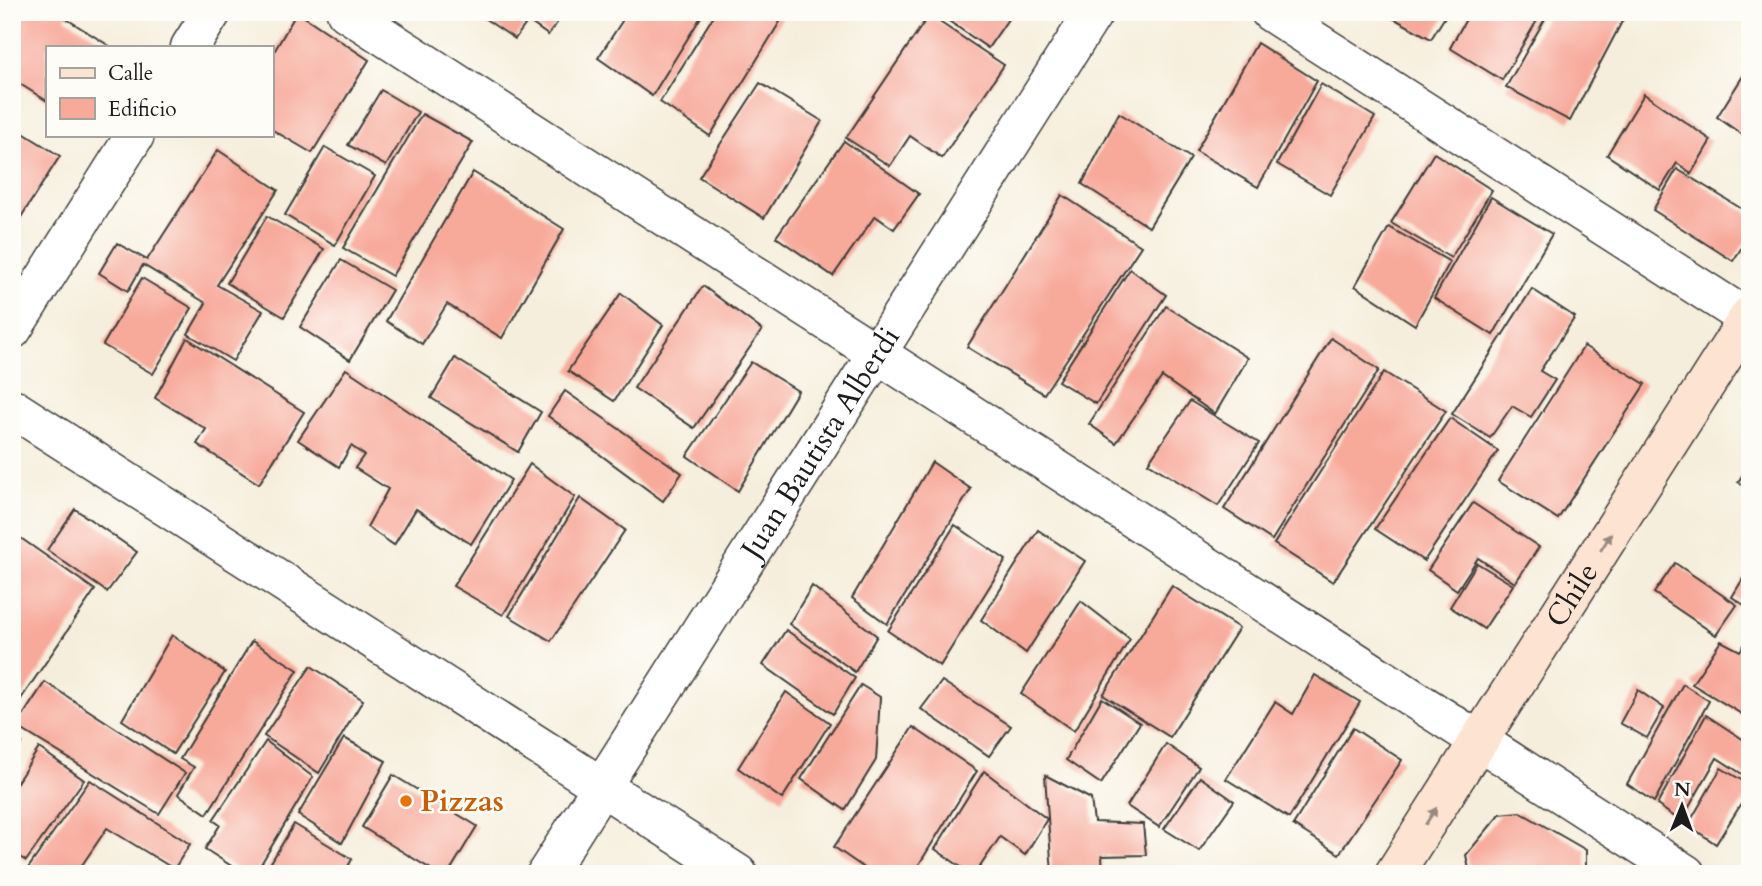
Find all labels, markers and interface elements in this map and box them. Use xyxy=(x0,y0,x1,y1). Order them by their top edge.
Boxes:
legend xyxy=(46,46,273,136)
text: Calle xyxy=(108,59,153,88)
text: Edificio xyxy=(108,95,177,124)
street label: Juan Bautista Alberdi xyxy=(729,319,909,570)
one-way arrow xyxy=(1599,533,1613,551)
street label: Chile xyxy=(1536,555,1608,635)
north arrow xyxy=(1646,770,1716,840)
text: N xyxy=(1674,777,1691,803)
place label: Pizzas xyxy=(420,781,504,822)
marker: Pizzas xyxy=(398,793,414,809)
one-way arrow xyxy=(1424,807,1437,826)

